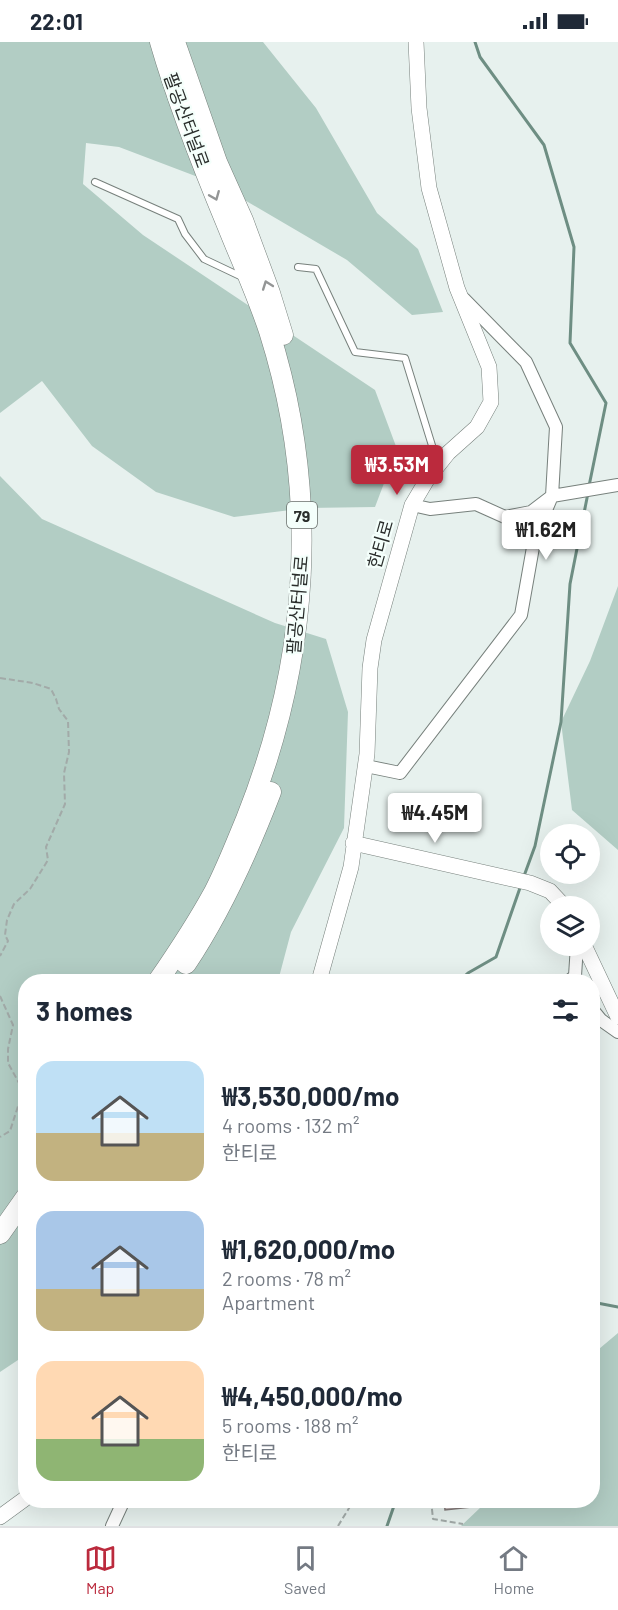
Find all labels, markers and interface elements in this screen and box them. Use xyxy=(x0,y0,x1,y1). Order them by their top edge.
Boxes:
text: 22:01 xyxy=(30,8,83,34)
street label: 팔공산터널로 xyxy=(160,70,214,170)
one-way arrow xyxy=(208,190,220,201)
one-way arrow xyxy=(262,280,274,291)
pin: ₩3.53M xyxy=(348,445,446,496)
text: ₩3.53M xyxy=(365,452,429,476)
road number: 79 xyxy=(287,502,317,528)
pin: ₩1.62M xyxy=(497,510,595,561)
street label: 한티로 xyxy=(363,517,397,571)
text: ₩1.62M xyxy=(516,517,576,541)
street label: 팔공산터널로 xyxy=(282,555,312,655)
pin: ₩4.45M xyxy=(386,793,484,844)
text: ₩4.45M xyxy=(402,800,468,824)
map controls xyxy=(540,824,600,956)
button: locate xyxy=(540,824,600,884)
button: layers xyxy=(540,896,600,956)
icon: filters xyxy=(549,994,582,1027)
text: 3 homes xyxy=(36,995,133,1026)
text: ₩3,530,000/mo xyxy=(222,1080,399,1111)
icon: home xyxy=(84,1085,156,1157)
text: 4 rooms · 132 m² xyxy=(222,1113,359,1137)
text: 한티로 xyxy=(222,1140,277,1164)
text: ₩1,620,000/mo xyxy=(222,1233,395,1264)
icon: home xyxy=(84,1235,156,1307)
text: 2 rooms · 78 m² xyxy=(222,1266,351,1290)
text: Apartment xyxy=(222,1290,315,1314)
text: ₩4,450,000/mo xyxy=(222,1380,403,1411)
icon: home xyxy=(84,1385,156,1457)
text: 5 rooms · 188 m² xyxy=(222,1413,359,1437)
text: 한티로 xyxy=(222,1440,277,1464)
tab: Map xyxy=(84,1542,117,1597)
tab: Saved xyxy=(284,1542,326,1597)
tab: Home xyxy=(493,1542,534,1597)

